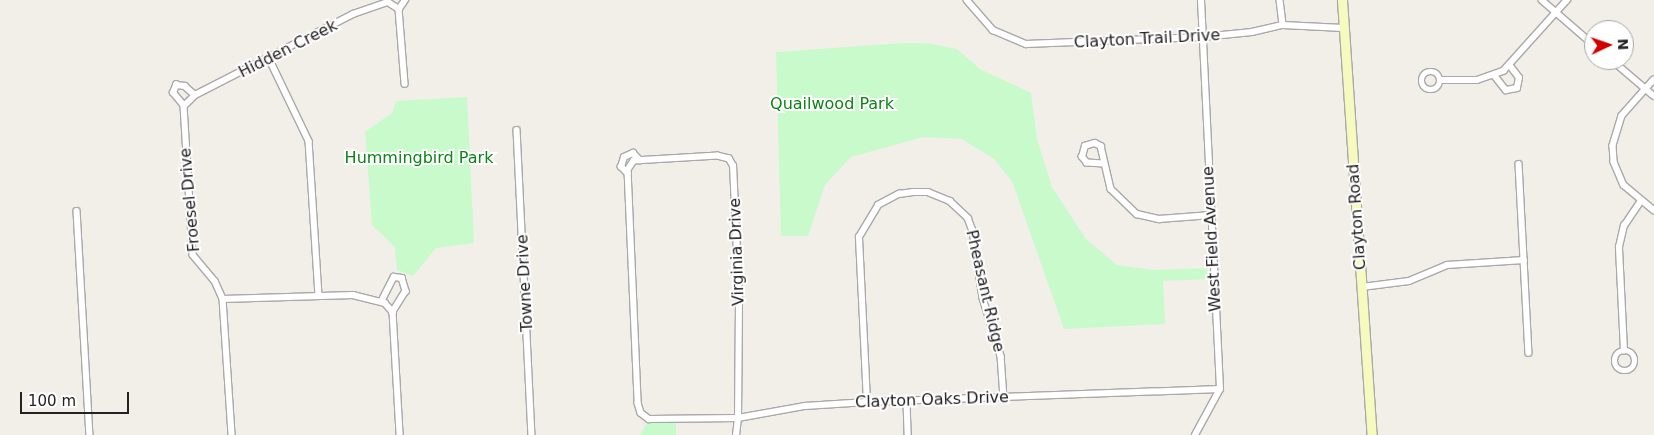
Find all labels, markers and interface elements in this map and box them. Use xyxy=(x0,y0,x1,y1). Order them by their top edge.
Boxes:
street label: Hidden Creek xyxy=(235,16,341,82)
north arrow xyxy=(1584,20,1634,70)
street label: Clayton Trail Drive xyxy=(1073,26,1221,52)
text: N xyxy=(1615,38,1631,51)
park label: Quailwood Park xyxy=(770,94,894,114)
street label: Froesel Drive xyxy=(176,147,204,253)
park label: Hummingbird Park xyxy=(345,148,493,168)
street label: Clayton Road xyxy=(1344,163,1370,271)
street label: West Field Avenue xyxy=(1199,166,1225,312)
street label: Virginia Drive xyxy=(726,198,748,306)
street label: Pheasant Ridge xyxy=(962,228,1008,354)
street label: Towne Drive xyxy=(513,234,537,332)
scale bar xyxy=(22,382,131,414)
street label: Clayton Oaks Drive xyxy=(855,388,1009,412)
text: 100 m xyxy=(28,392,76,410)

